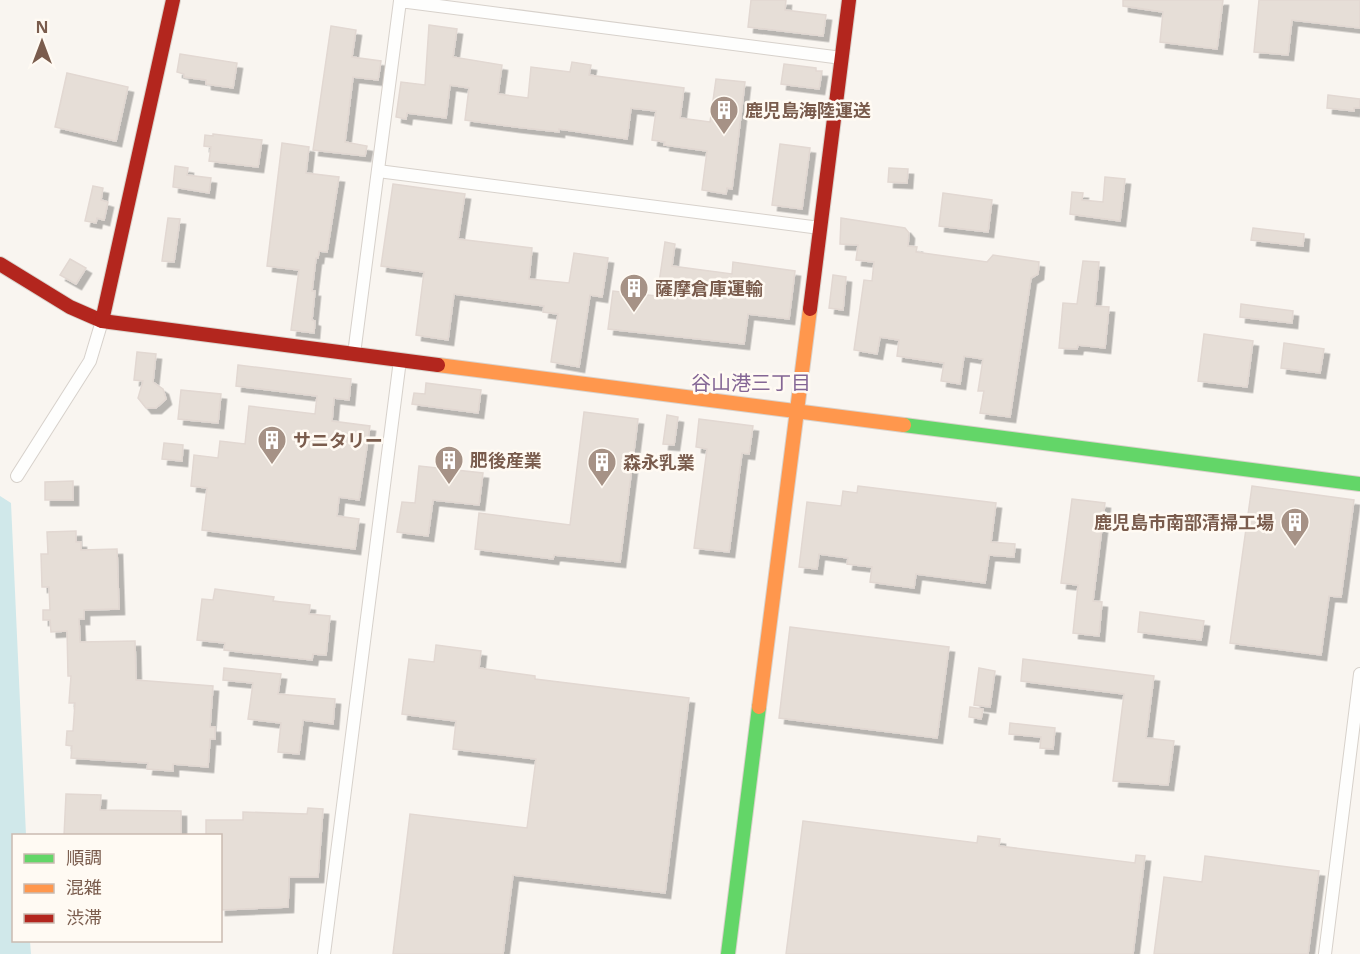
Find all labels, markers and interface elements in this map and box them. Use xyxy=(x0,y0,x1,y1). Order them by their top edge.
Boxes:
north arrow xyxy=(12,12,72,72)
text: N xyxy=(35,16,49,38)
building icon: 鹿児島海陸運送 xyxy=(708,94,740,136)
place label: 鹿児島海陸運送 xyxy=(745,98,871,122)
building icon: 薩摩倉庫運輸 xyxy=(618,272,650,314)
place label: 薩摩倉庫運輸 xyxy=(655,276,763,300)
district label: 谷山港三丁目 xyxy=(691,369,811,396)
building icon: サニタリー xyxy=(256,424,288,466)
place label: サニタリー xyxy=(293,428,383,452)
building icon: 肥後産業 xyxy=(433,444,465,486)
building icon: 森永乳業 xyxy=(586,446,618,488)
place label: 肥後産業 xyxy=(470,448,542,472)
place label: 森永乳業 xyxy=(623,450,695,474)
building icon: 鹿児島市南部清掃工場 xyxy=(1279,506,1311,548)
place label: 鹿児島市南部清掃工場 xyxy=(1094,510,1274,534)
legend xyxy=(12,834,222,942)
text: 順調 xyxy=(66,845,102,869)
text: 混雑 xyxy=(66,875,102,899)
text: 渋滞 xyxy=(66,905,102,929)

